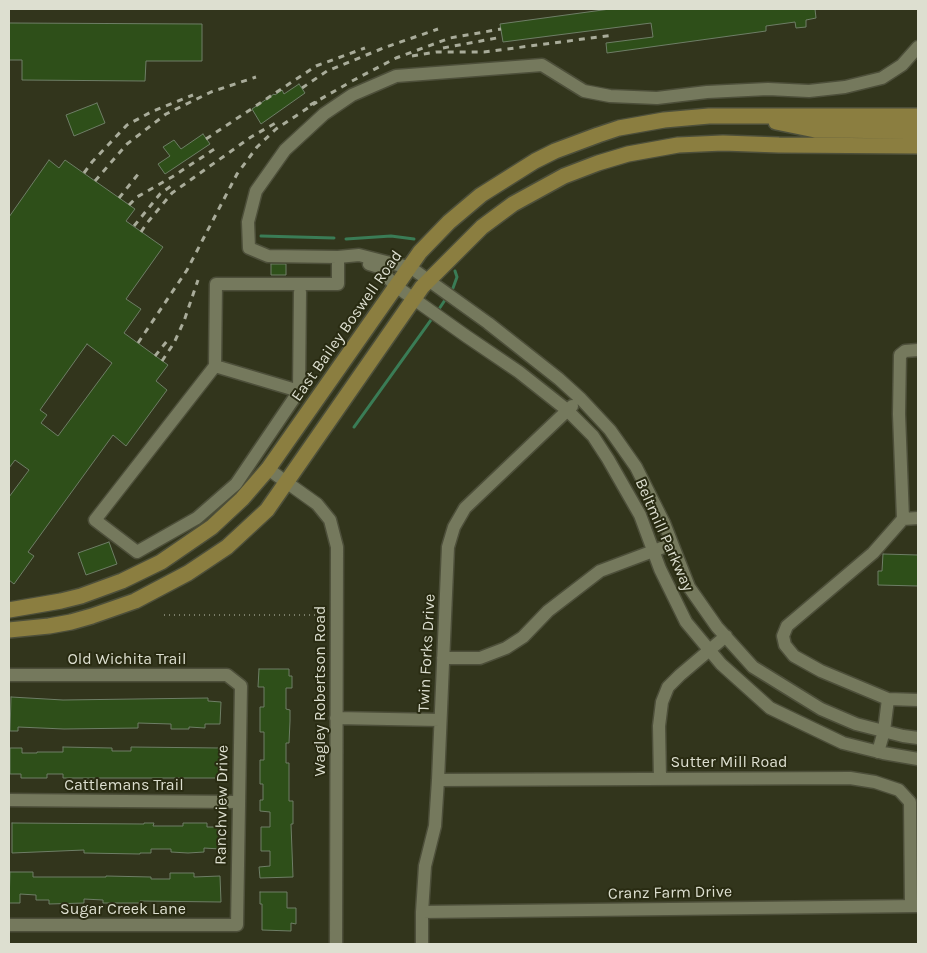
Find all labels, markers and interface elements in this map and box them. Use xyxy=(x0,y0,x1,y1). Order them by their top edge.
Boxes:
street label: East Bailey Boswell Road xyxy=(288,247,406,405)
street label: Beltmill Parkway xyxy=(631,476,697,594)
street label: Twin Forks Drive xyxy=(414,593,440,713)
street label: Wagley Robertson Road xyxy=(310,605,330,777)
street label: Old Wichita Trail xyxy=(67,649,187,669)
street label: Ranchview Drive xyxy=(211,745,233,865)
street label: Sutter Mill Road xyxy=(670,752,788,772)
street label: Cattlemans Trail xyxy=(64,775,184,795)
street label: Cranz Farm Drive xyxy=(608,882,732,904)
street label: Sugar Creek Lane xyxy=(60,899,186,919)

